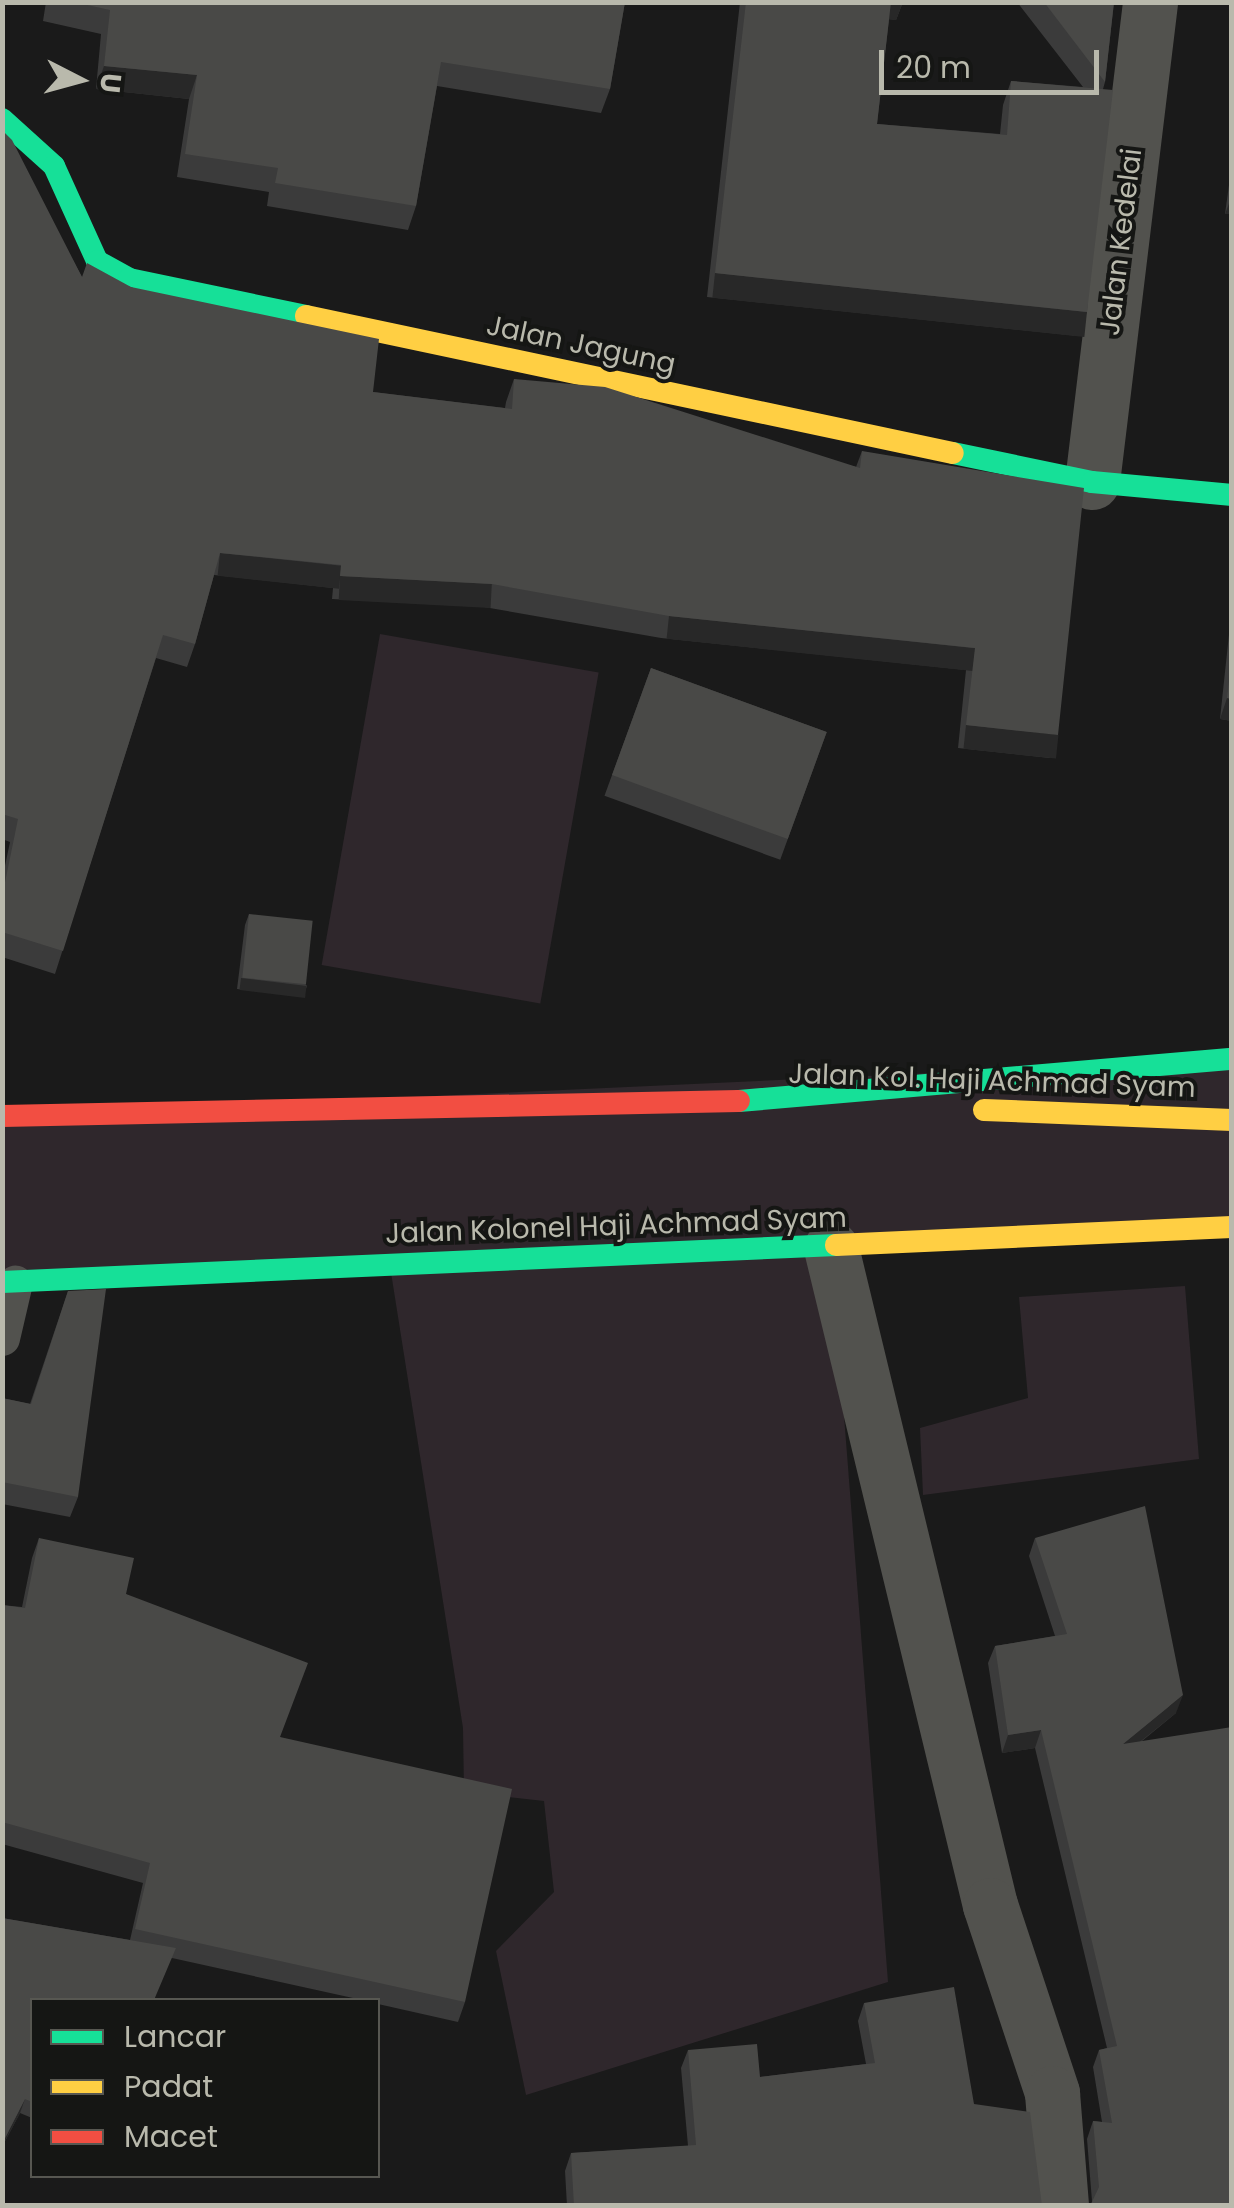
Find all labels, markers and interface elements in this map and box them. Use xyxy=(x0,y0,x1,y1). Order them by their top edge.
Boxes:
north arrow xyxy=(30,30,130,130)
scale bar xyxy=(884,30,1104,92)
text: 20 m xyxy=(896,46,971,89)
text: U xyxy=(90,71,131,95)
street label: Jalan Kedelai xyxy=(1093,147,1149,337)
street label: Jalan Jagung xyxy=(483,309,679,381)
street label: Jalan Kol. Haji Achmad Syam xyxy=(788,1057,1196,1105)
street label: Jalan Kolonel Haji Achmad Syam xyxy=(385,1201,847,1251)
legend xyxy=(30,1998,380,2178)
text: Lancar xyxy=(124,2015,226,2058)
text: Padat xyxy=(124,2065,213,2108)
text: Macet xyxy=(124,2115,218,2158)

